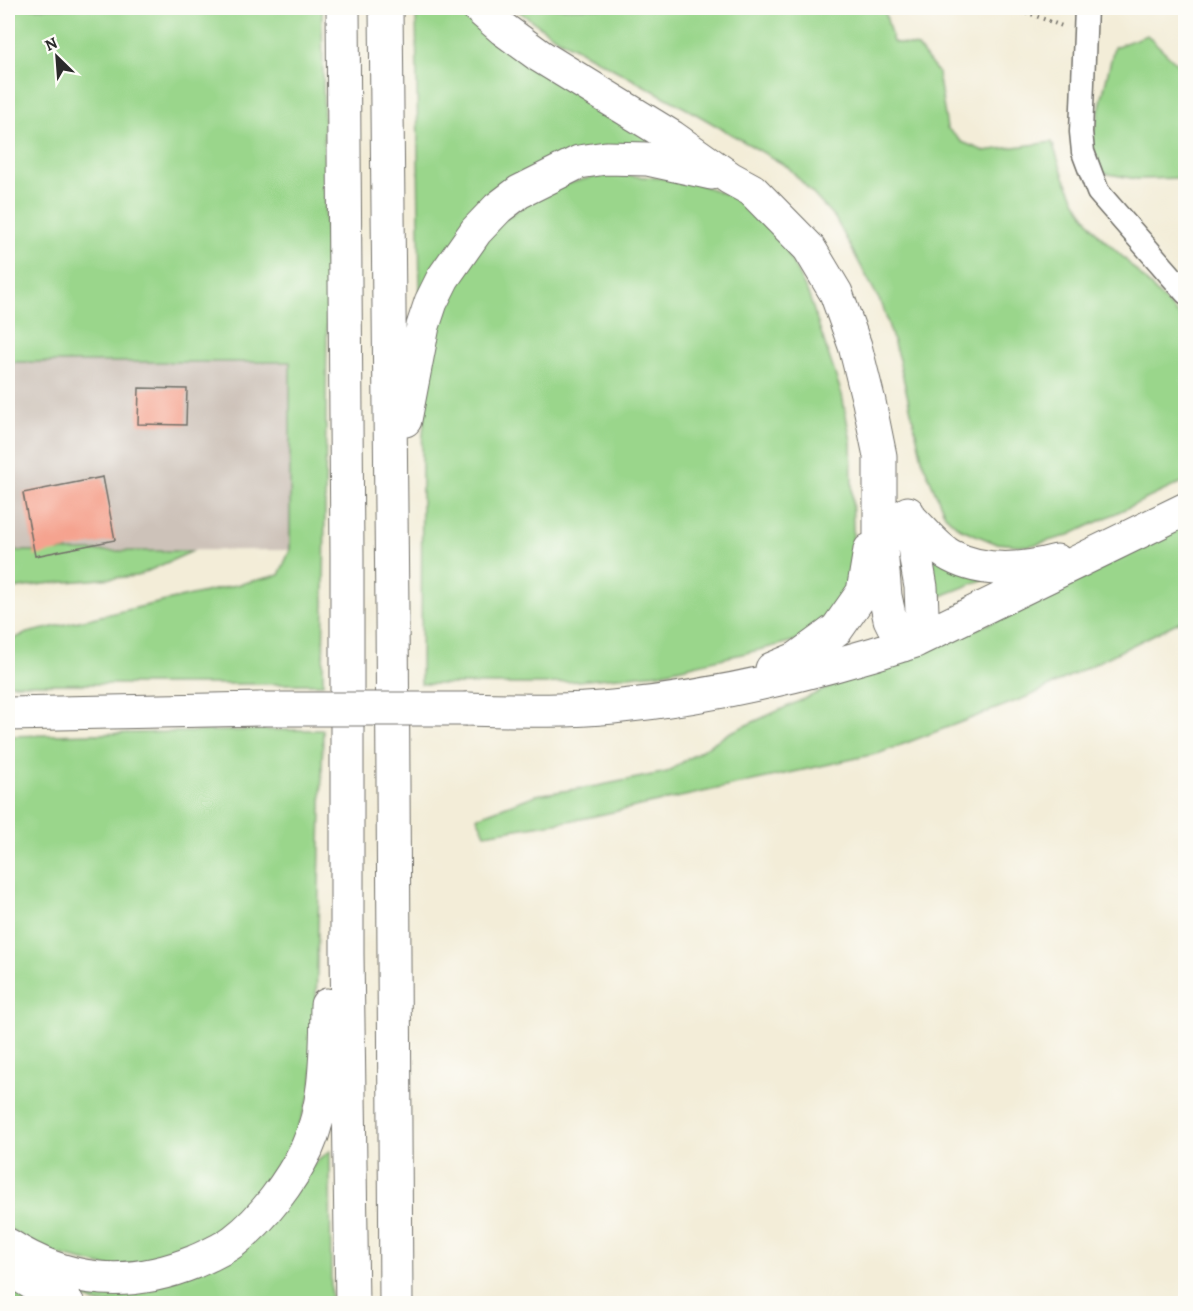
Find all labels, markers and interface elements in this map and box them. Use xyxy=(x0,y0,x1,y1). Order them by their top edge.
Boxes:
north arrow xyxy=(27,27,87,87)
text: N xyxy=(41,32,61,57)

